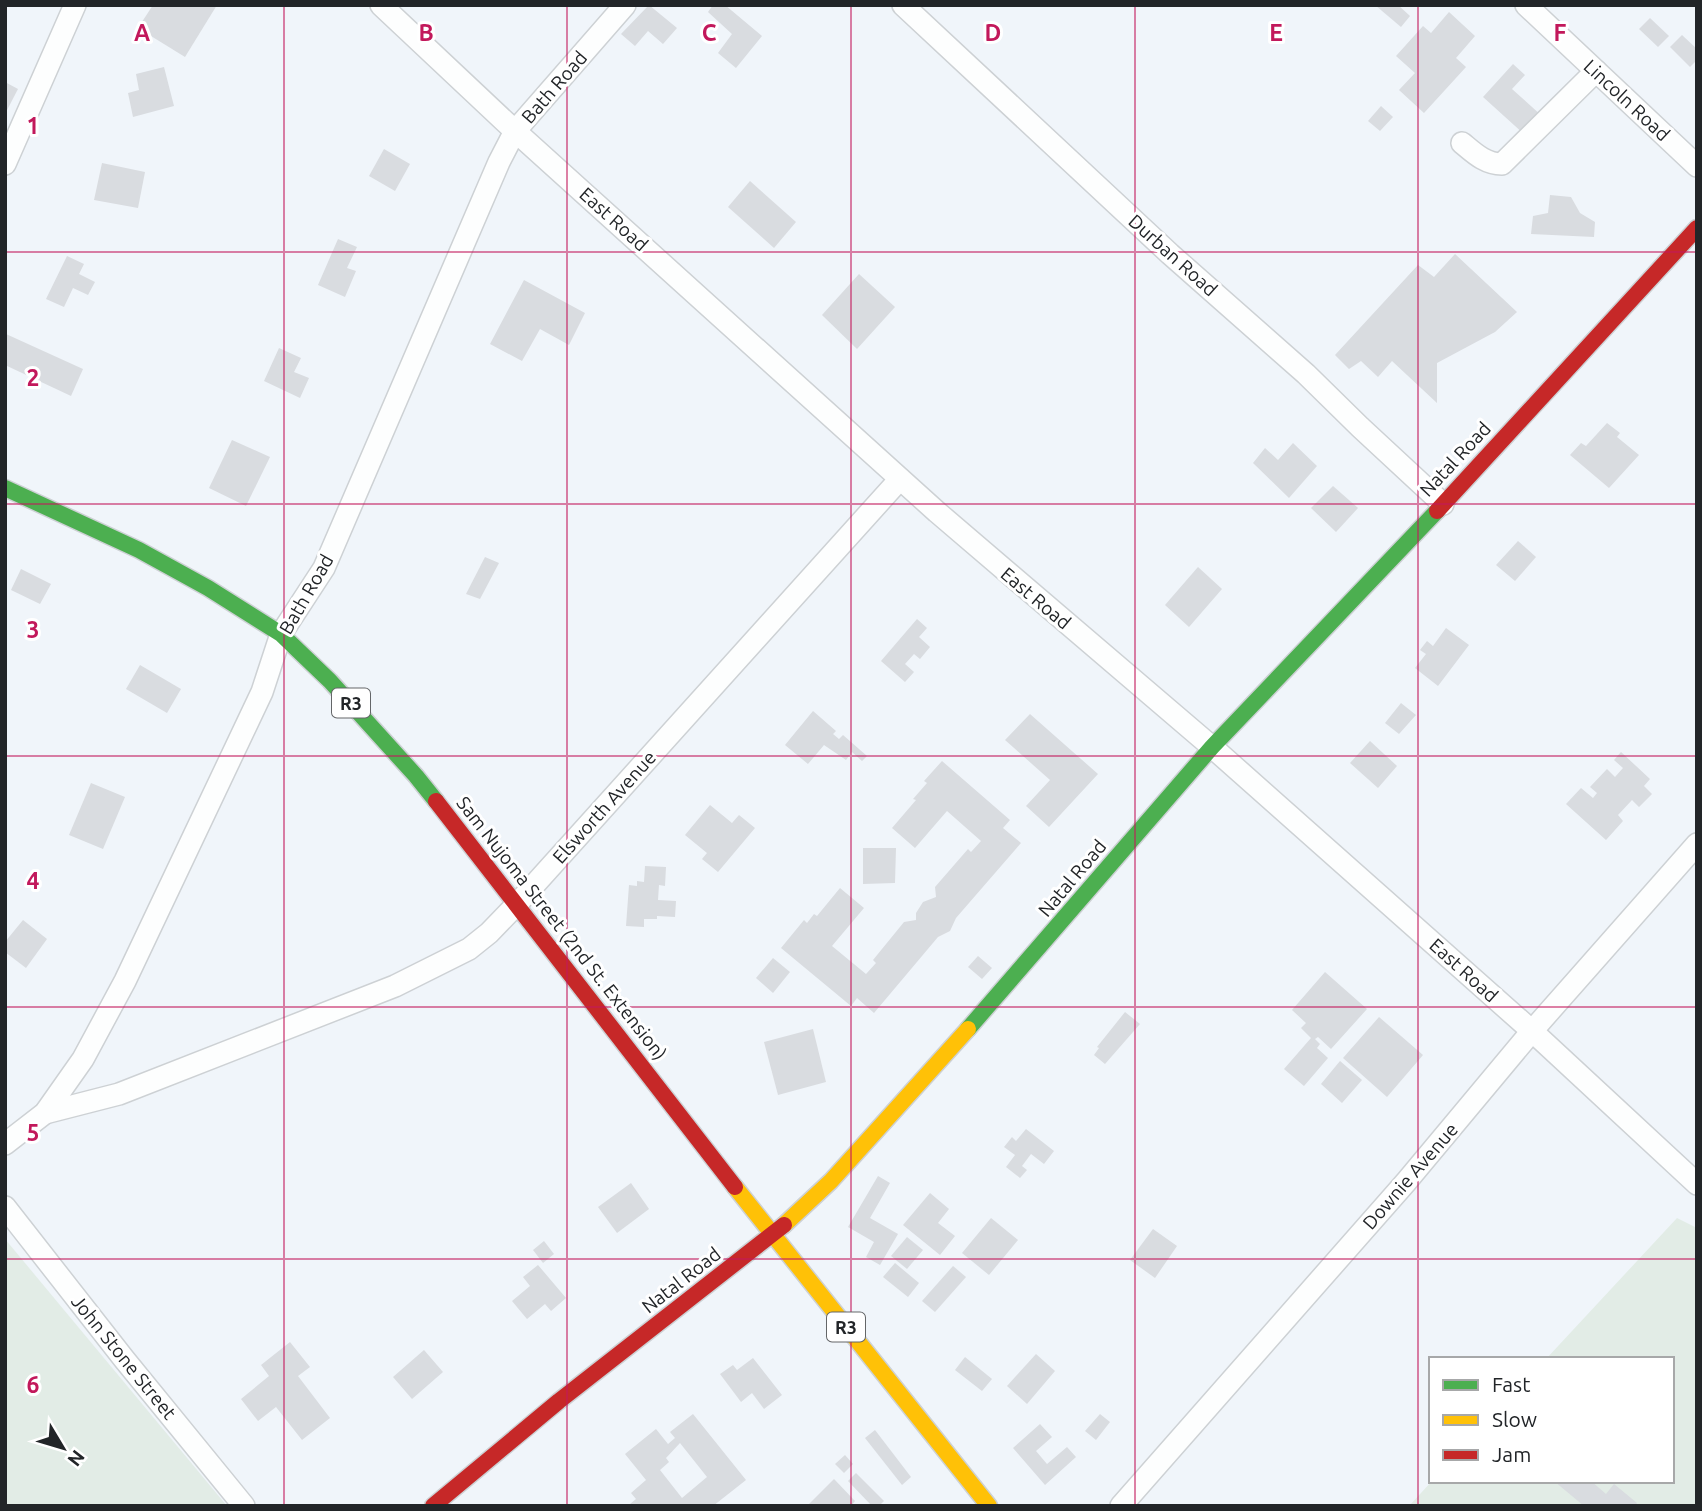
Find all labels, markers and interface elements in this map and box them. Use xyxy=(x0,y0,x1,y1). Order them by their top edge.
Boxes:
text: A xyxy=(134,20,150,45)
text: B xyxy=(418,20,434,45)
text: C xyxy=(702,20,717,45)
text: D xyxy=(985,20,1001,45)
text: E xyxy=(1269,20,1283,45)
text: F xyxy=(1554,20,1567,45)
street label: Bath Road xyxy=(517,46,591,128)
street label: Lincoln Road xyxy=(1580,55,1674,145)
text: 1 xyxy=(27,113,39,138)
street label: East Road xyxy=(575,183,653,255)
street label: Durban Road xyxy=(1124,210,1222,300)
text: 2 xyxy=(27,365,39,390)
street label: Natal Road xyxy=(1415,417,1495,501)
street label: Bath Road xyxy=(274,550,338,638)
street label: East Road xyxy=(997,562,1075,634)
text: 3 xyxy=(27,617,39,642)
road number: R3 xyxy=(332,688,370,718)
street label: Elsworth Avenue xyxy=(548,746,660,868)
street label: Sam Nujoma Street (2nd St. Extension) xyxy=(452,792,672,1064)
street label: Natal Road xyxy=(1033,835,1111,921)
text: 4 xyxy=(27,868,40,893)
street label: East Road xyxy=(1425,934,1503,1006)
street label: Downie Avenue xyxy=(1358,1118,1462,1234)
text: 5 xyxy=(27,1120,39,1145)
street label: Natal Road xyxy=(637,1243,725,1317)
street label: John Stone Street xyxy=(67,1290,181,1424)
road number: R3 xyxy=(827,1312,865,1342)
legend xyxy=(1429,1357,1674,1483)
text: 6 xyxy=(27,1372,40,1397)
text: Fast xyxy=(1492,1372,1530,1396)
text: Slow xyxy=(1492,1407,1537,1431)
north arrow xyxy=(28,1413,98,1483)
text: Jam xyxy=(1492,1442,1531,1466)
text: N xyxy=(63,1446,89,1471)

